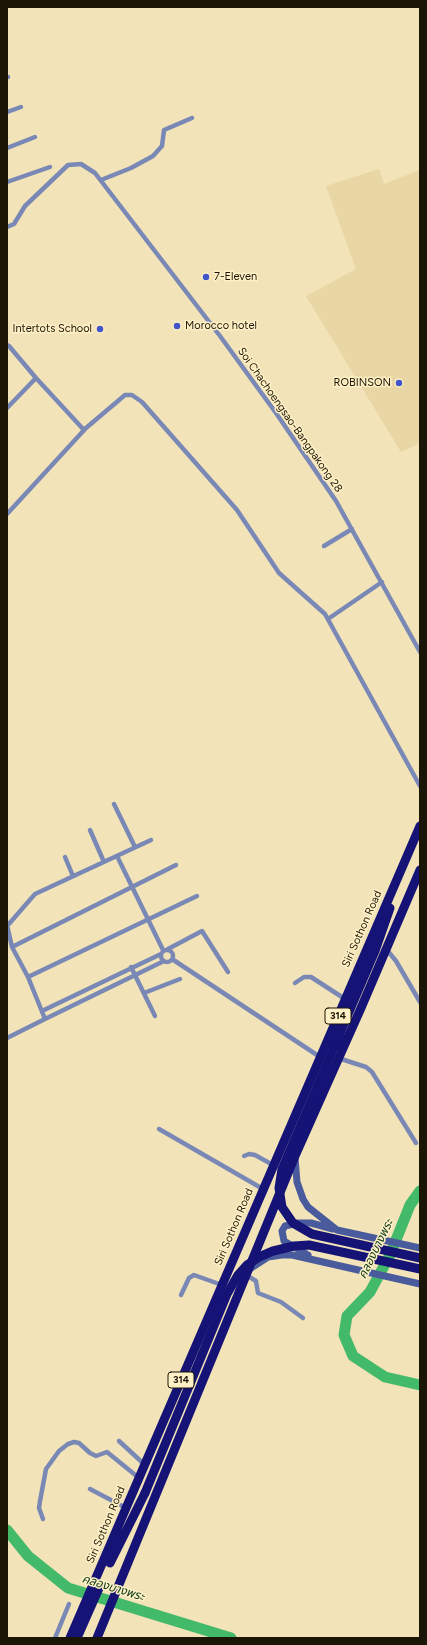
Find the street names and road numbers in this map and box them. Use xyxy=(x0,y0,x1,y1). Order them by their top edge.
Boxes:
street label: Soi Chachoengsao-Bangpakong 28 xyxy=(235,345,345,495)
street label: Siri Sothon Road xyxy=(339,889,385,969)
road number: 314 xyxy=(325,1008,351,1024)
street label: Siri Sothon Road xyxy=(212,1187,256,1267)
road number: 314 xyxy=(168,1372,194,1388)
street label: Siri Sothon Road xyxy=(84,1485,128,1565)

